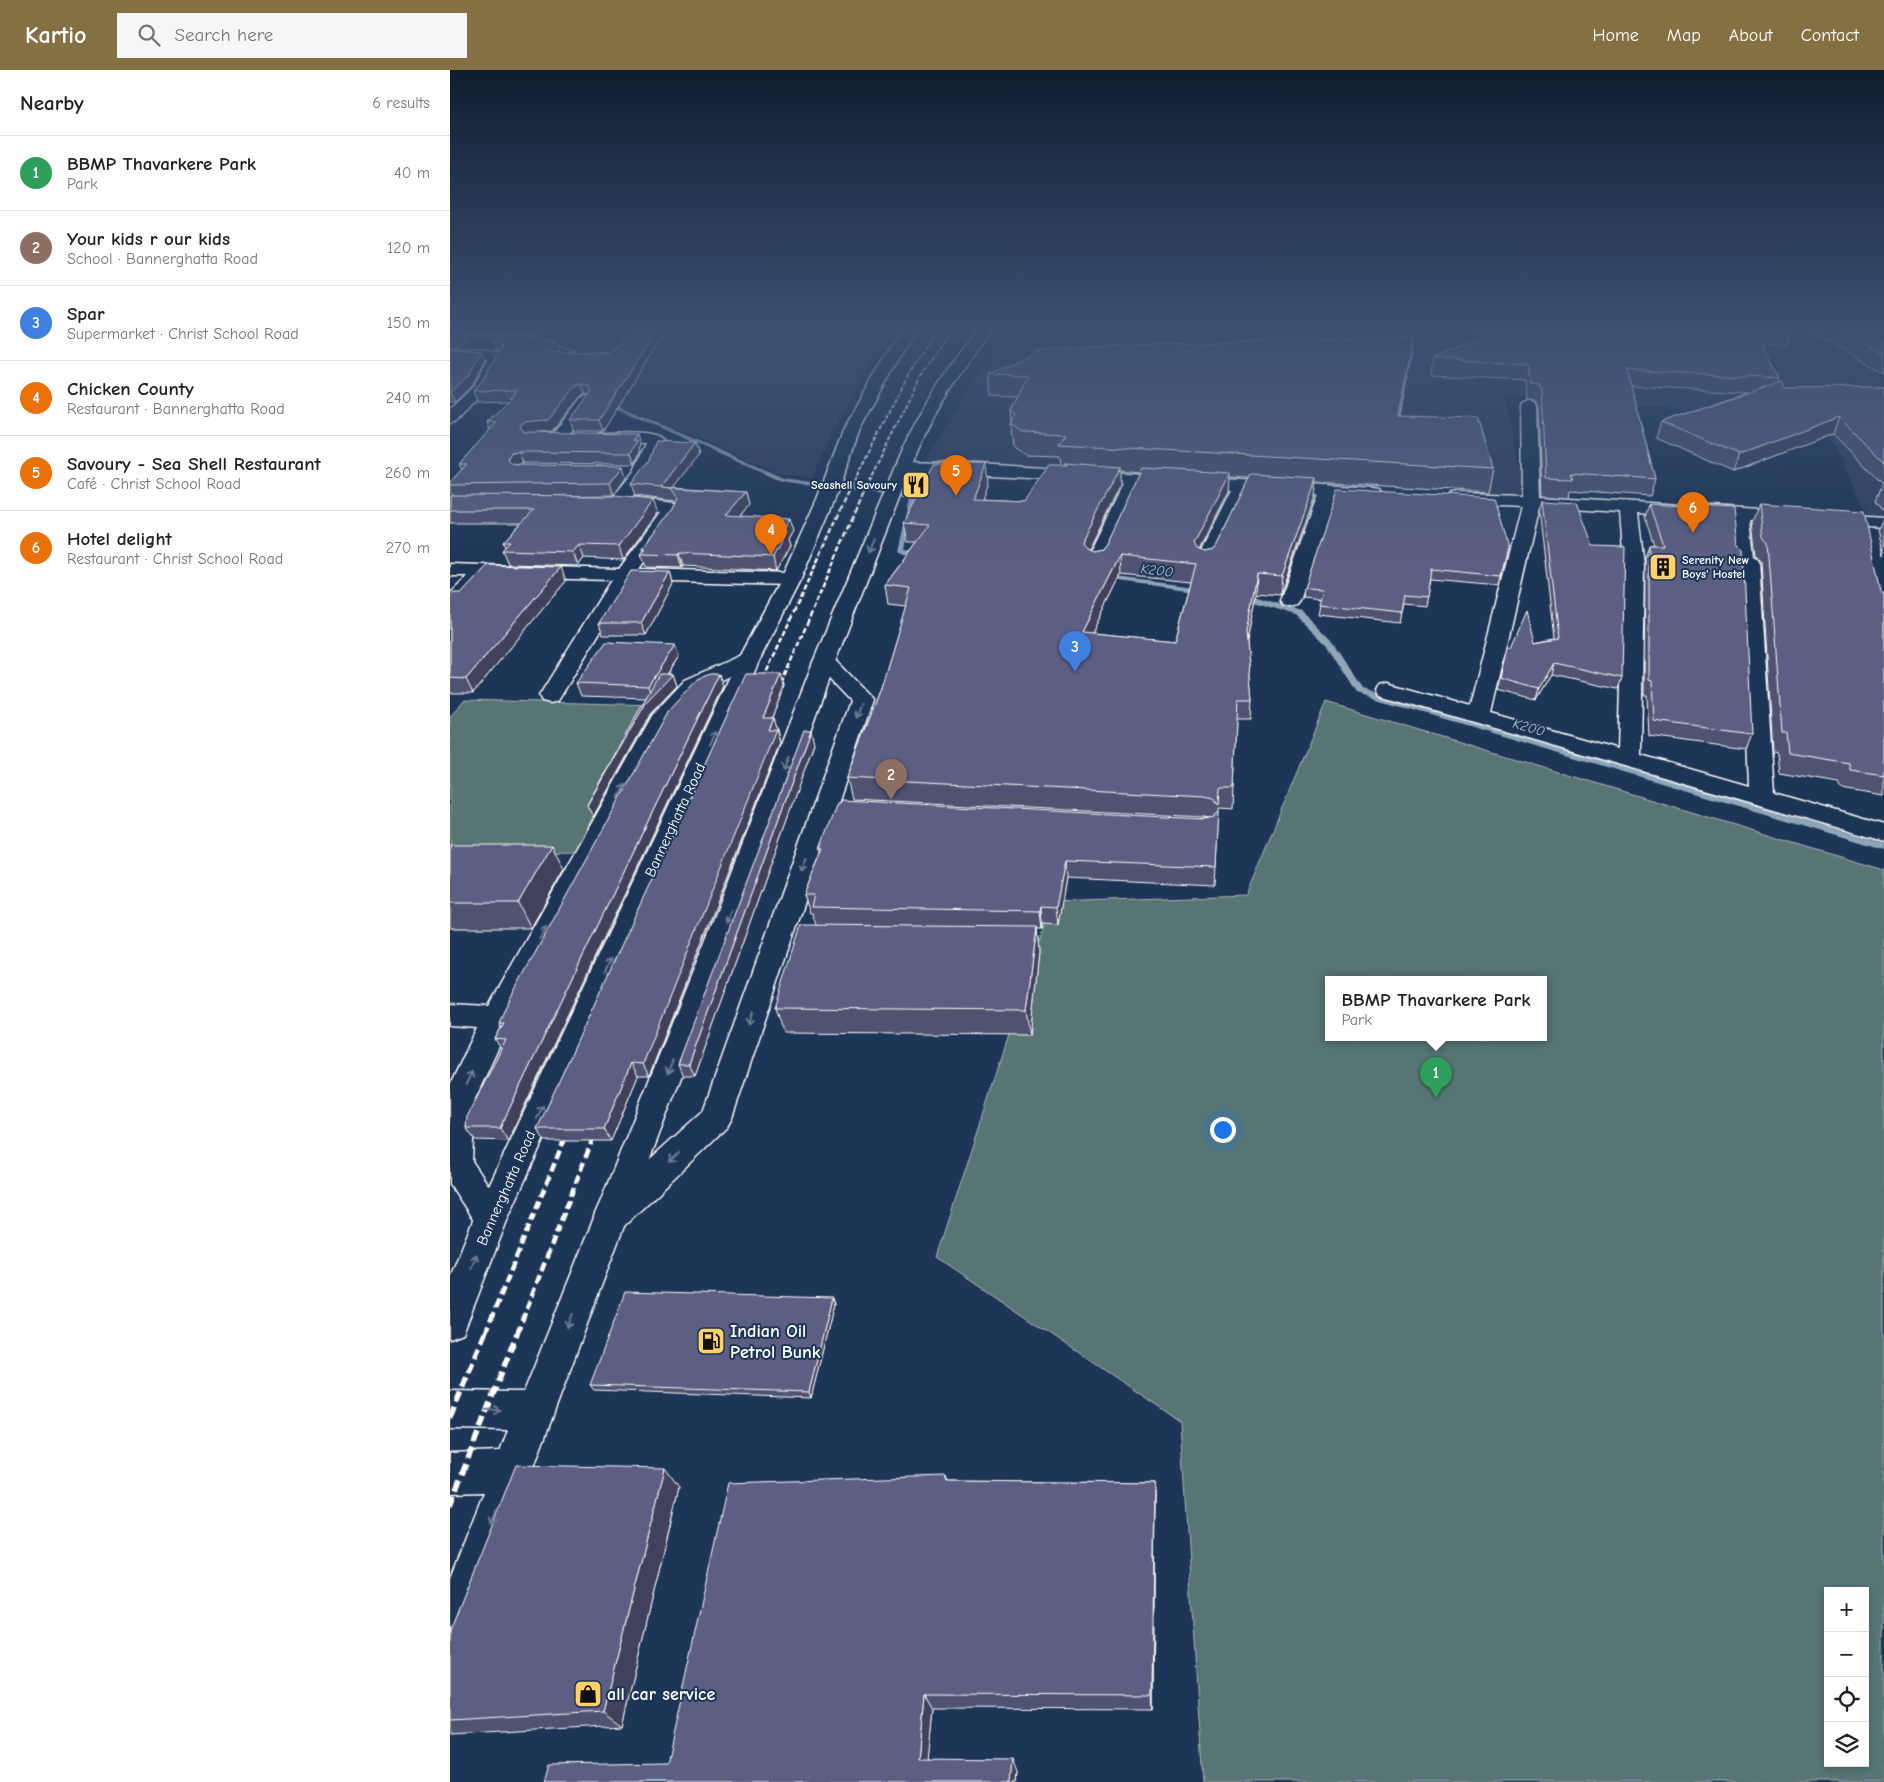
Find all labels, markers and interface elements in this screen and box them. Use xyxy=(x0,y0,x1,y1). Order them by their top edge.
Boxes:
search box xyxy=(117,13,467,58)
text: Kartio xyxy=(25,21,87,49)
icon: search xyxy=(135,21,163,49)
text: Search here xyxy=(175,24,273,46)
text: Home xyxy=(1592,25,1639,46)
text: Map xyxy=(1667,25,1701,46)
text: About xyxy=(1729,25,1773,46)
text: Contact xyxy=(1801,25,1859,46)
text: Nearby xyxy=(20,91,84,115)
text: 6 results xyxy=(372,94,430,112)
text: BBMP Thavarkere Park xyxy=(67,153,256,175)
text: 1 xyxy=(33,164,39,182)
text: 40 m xyxy=(394,164,430,182)
text: Park xyxy=(67,175,98,193)
text: Your kids r our kids xyxy=(67,228,230,250)
text: 2 xyxy=(32,239,40,257)
text: 120 m xyxy=(387,239,430,257)
text: School · Bannerghatta Road xyxy=(67,250,258,268)
text: Spar xyxy=(67,303,105,325)
text: 3 xyxy=(32,314,40,332)
text: 150 m xyxy=(387,314,430,332)
text: Supermarket · Christ School Road xyxy=(67,325,299,343)
text: Chicken County xyxy=(67,378,194,400)
text: 4 xyxy=(32,389,40,407)
text: 240 m xyxy=(386,389,430,407)
text: Restaurant · Bannerghatta Road xyxy=(67,400,285,418)
text: Savoury - Sea Shell Restaurant xyxy=(67,453,321,475)
pin: 5 xyxy=(940,455,972,496)
text: 5 xyxy=(32,464,40,482)
text: 260 m xyxy=(385,464,430,482)
restaurant icon: Seashell Savoury xyxy=(901,470,931,500)
text: Café · Christ School Road xyxy=(67,475,241,493)
place label: Seashell Savoury xyxy=(811,478,897,492)
pin: 6 xyxy=(1677,492,1709,533)
pin: 4 xyxy=(755,514,787,555)
text: Hotel delight xyxy=(67,528,172,550)
one-way arrow xyxy=(866,538,875,553)
text: 6 xyxy=(32,539,40,557)
text: 270 m xyxy=(386,539,430,557)
text: Restaurant · Christ School Road xyxy=(67,550,283,568)
building icon: Serenity New Boys' Hostel xyxy=(1648,552,1678,582)
place label: Serenity New Boys' Hostel xyxy=(1682,553,1749,581)
water label: K200 xyxy=(1140,560,1174,581)
pin: 3 xyxy=(1059,631,1091,672)
one-way arrow xyxy=(853,703,862,719)
water label: K200 xyxy=(1511,715,1547,740)
one-way arrow xyxy=(709,731,718,746)
one-way arrow xyxy=(780,756,790,771)
pin: 2 xyxy=(875,759,907,800)
street label: Bannerghatta Road xyxy=(641,760,709,880)
one-way arrow xyxy=(617,784,627,799)
one-way arrow xyxy=(799,856,808,872)
one-way arrow xyxy=(724,908,733,923)
one-way arrow xyxy=(538,926,548,941)
one-way arrow xyxy=(604,958,613,973)
popup xyxy=(1325,976,1547,1041)
text: BBMP Thavarkere Park xyxy=(1341,989,1531,1011)
one-way arrow xyxy=(746,1010,755,1025)
text: Park xyxy=(1341,1011,1372,1029)
pin: 1 xyxy=(1420,1057,1452,1098)
one-way arrow xyxy=(664,1060,673,1075)
one-way arrow xyxy=(465,1071,474,1086)
one-way arrow xyxy=(536,1105,545,1120)
your location xyxy=(1210,1117,1236,1143)
street label: Bannerghatta Road xyxy=(473,1128,539,1248)
one-way arrow xyxy=(668,1151,681,1163)
one-way arrow xyxy=(470,1254,479,1269)
one-way arrow xyxy=(565,1313,574,1329)
place label: Indian Oil Petrol Bunk xyxy=(730,1321,821,1363)
fuel station icon: Indian Oil Petrol Bunk xyxy=(696,1326,726,1356)
one-way arrow xyxy=(484,1405,500,1415)
one-way arrow xyxy=(489,1509,499,1524)
map controls xyxy=(1824,1587,1869,1767)
button: + xyxy=(1824,1587,1869,1632)
button: − xyxy=(1824,1632,1869,1677)
button: locate xyxy=(1824,1677,1869,1722)
shop icon: all car service xyxy=(573,1679,603,1709)
place label: all car service xyxy=(607,1684,716,1705)
button: layers xyxy=(1824,1722,1869,1767)

